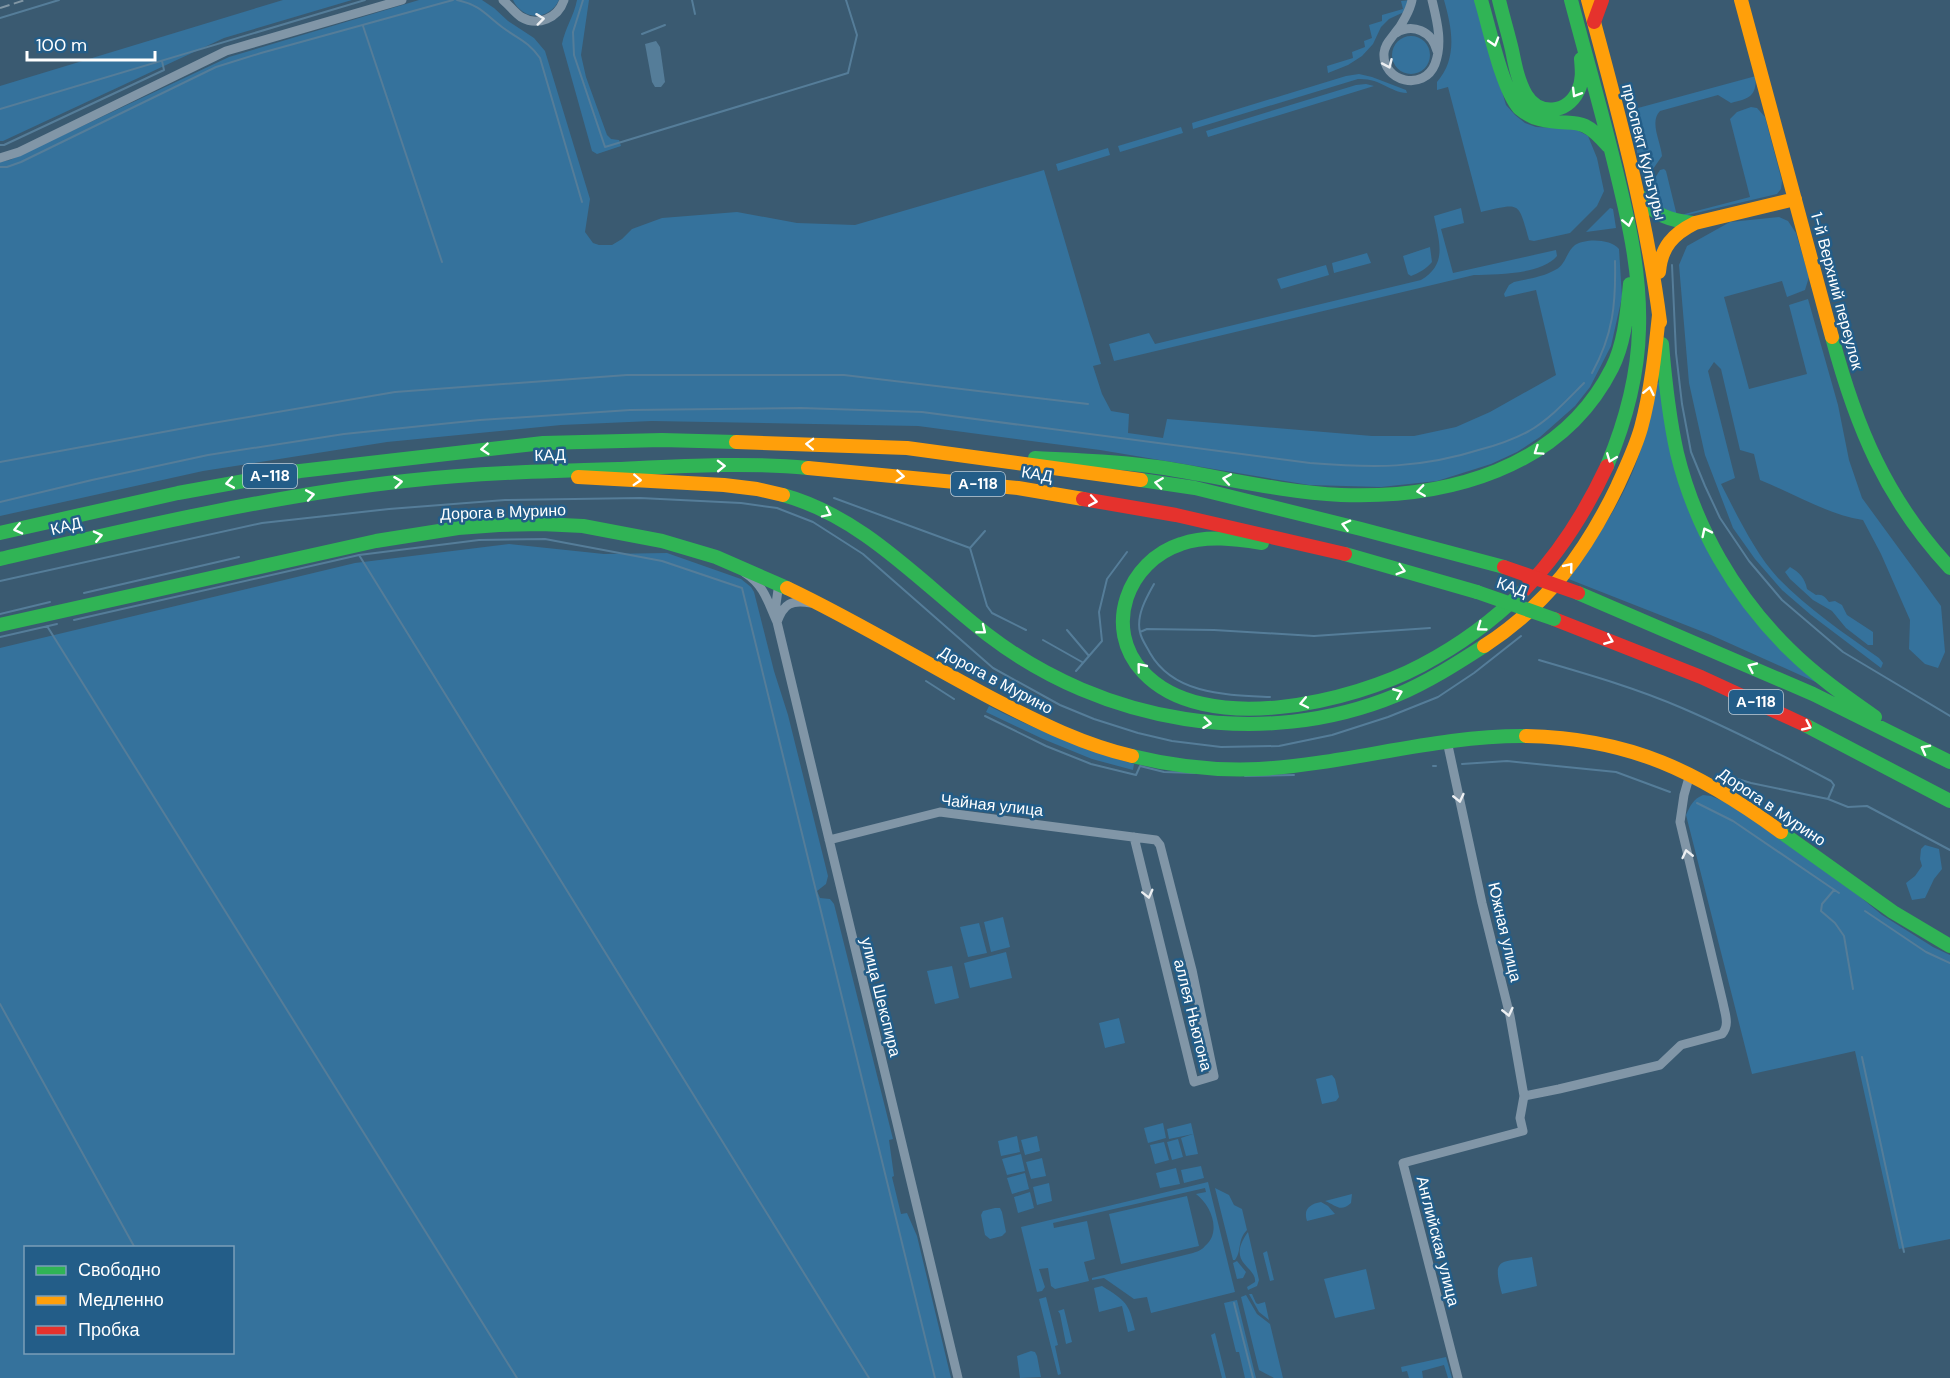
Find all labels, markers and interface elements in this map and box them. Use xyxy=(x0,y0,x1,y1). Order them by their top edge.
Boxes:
one-way arrow xyxy=(535,13,545,26)
scale bar xyxy=(27,24,154,62)
text: 100 m xyxy=(36,33,87,57)
one-way arrow xyxy=(1487,36,1499,47)
one-way arrow xyxy=(1381,58,1393,69)
street label: проспект Культуры xyxy=(1617,82,1671,222)
one-way arrow xyxy=(1571,87,1583,97)
street label: 1-й Верхний переулок xyxy=(1806,210,1868,373)
one-way arrow xyxy=(1621,216,1634,226)
one-way arrow xyxy=(1642,386,1655,396)
one-way arrow xyxy=(806,437,815,450)
one-way arrow xyxy=(481,442,490,455)
street label: КАД xyxy=(534,444,566,466)
one-way arrow xyxy=(1533,444,1544,455)
one-way arrow xyxy=(1605,452,1618,463)
one-way arrow xyxy=(717,460,726,472)
street label: КАД xyxy=(1020,461,1054,487)
road number: А-118 xyxy=(243,464,297,488)
one-way arrow xyxy=(896,470,905,483)
road number: А-118 xyxy=(951,472,1005,496)
one-way arrow xyxy=(1223,473,1233,486)
one-way arrow xyxy=(633,474,642,487)
one-way arrow xyxy=(225,476,235,489)
one-way arrow xyxy=(394,477,403,489)
one-way arrow xyxy=(1154,477,1163,489)
one-way arrow xyxy=(1416,485,1426,497)
one-way arrow xyxy=(304,489,314,502)
one-way arrow xyxy=(1089,494,1098,506)
street label: Дорога в Мурино xyxy=(440,499,566,525)
one-way arrow xyxy=(821,505,832,517)
street label: КАД xyxy=(48,512,84,540)
one-way arrow xyxy=(1341,519,1351,532)
one-way arrow xyxy=(14,521,24,534)
one-way arrow xyxy=(1701,528,1713,539)
one-way arrow xyxy=(93,530,103,543)
one-way arrow xyxy=(1562,562,1573,573)
one-way arrow xyxy=(1395,563,1406,575)
street label: КАД xyxy=(1494,572,1530,602)
one-way arrow xyxy=(1476,620,1487,631)
one-way arrow xyxy=(975,623,986,634)
one-way arrow xyxy=(1602,633,1613,645)
street label: Дорога в Мурино xyxy=(935,641,1057,719)
one-way arrow xyxy=(1748,662,1759,674)
one-way arrow xyxy=(1137,663,1148,674)
one-way arrow xyxy=(1391,688,1402,700)
road number: А-118 xyxy=(1729,690,1783,714)
one-way arrow xyxy=(1299,696,1309,709)
one-way arrow xyxy=(1202,716,1211,728)
one-way arrow xyxy=(1800,718,1811,730)
one-way arrow xyxy=(1921,745,1932,756)
street label: Дорога в Мурино xyxy=(1714,763,1830,851)
street label: Чайная улица xyxy=(940,789,1044,821)
one-way arrow xyxy=(1451,793,1464,803)
one-way arrow xyxy=(1682,849,1695,859)
street label: Южная улица xyxy=(1483,880,1527,984)
one-way arrow xyxy=(1140,889,1153,899)
street label: улица Шекспира xyxy=(856,935,906,1059)
street label: аллея Ньютона xyxy=(1169,957,1217,1073)
one-way arrow xyxy=(1501,1007,1514,1017)
street label: Английская улица xyxy=(1412,1174,1464,1308)
legend xyxy=(24,1246,234,1354)
text: Свободно xyxy=(78,1258,161,1282)
text: Медленно xyxy=(78,1288,164,1312)
text: Пробка xyxy=(78,1318,141,1342)

